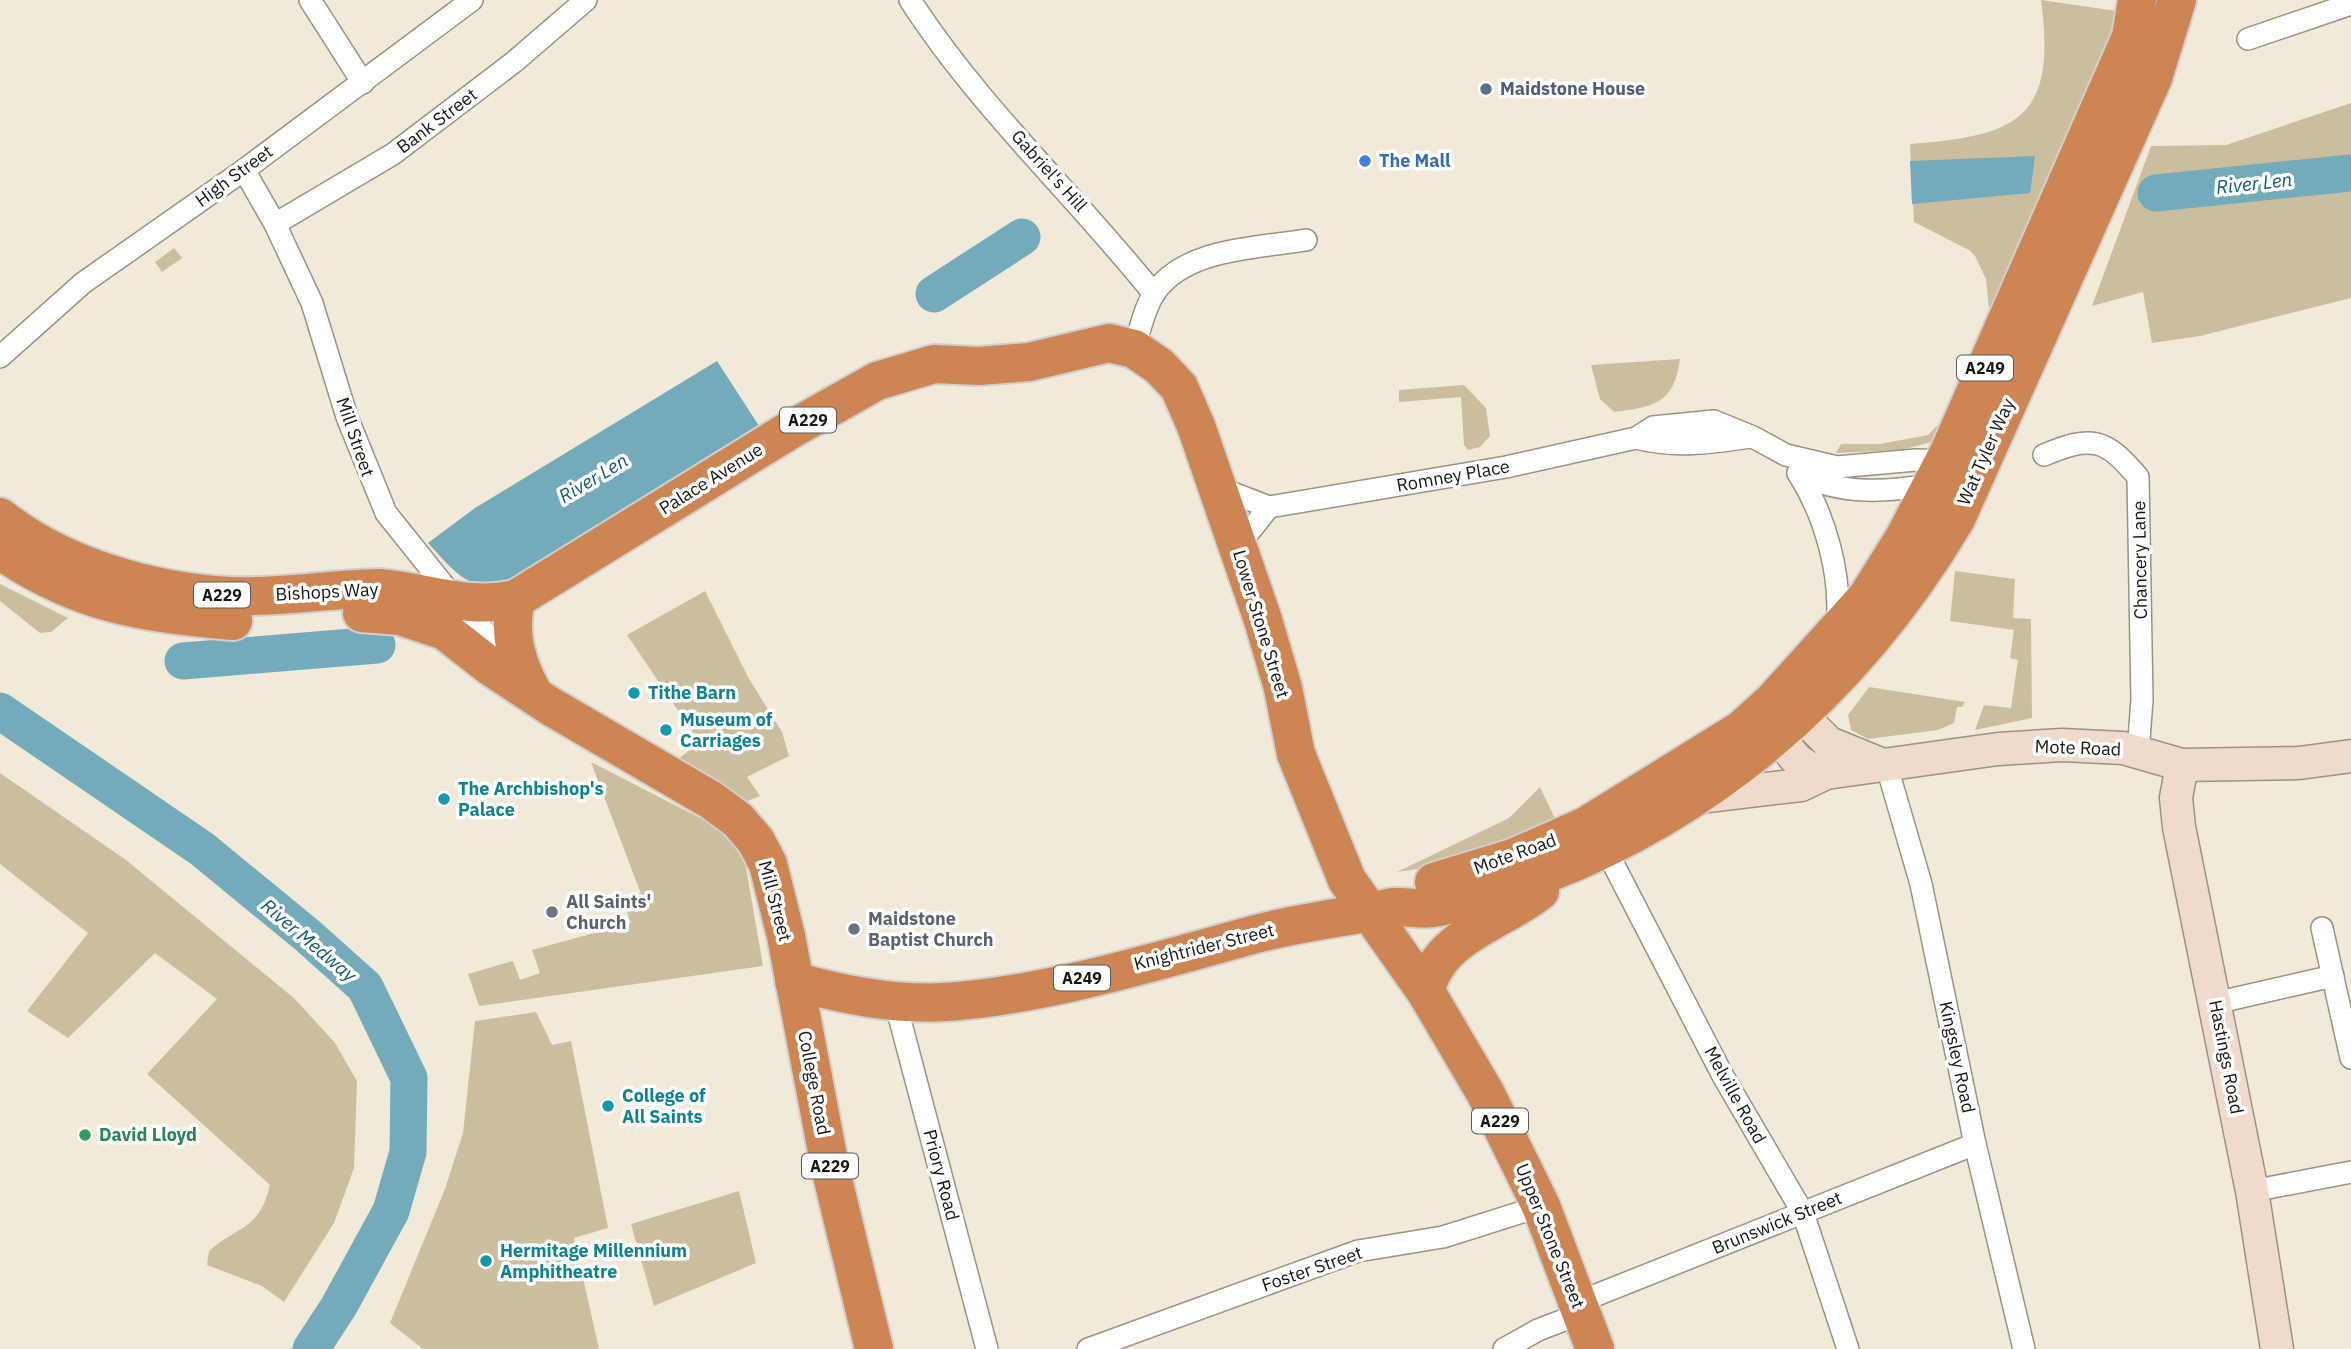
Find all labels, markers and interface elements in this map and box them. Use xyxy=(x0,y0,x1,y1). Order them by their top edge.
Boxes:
place label: Maidstone House xyxy=(1500,77,1645,100)
marker: Maidstone House xyxy=(1478,81,1494,97)
street label: Bank Street xyxy=(392,83,481,158)
street label: Gabriel's Hill xyxy=(1006,125,1092,217)
street label: High Street xyxy=(190,140,277,212)
place label: The Mall xyxy=(1379,149,1451,172)
marker: The Mall xyxy=(1357,153,1373,169)
water label: River Len xyxy=(2215,167,2293,199)
road number: A249 xyxy=(1957,356,2013,380)
street label: Mill Street xyxy=(331,394,380,480)
street label: Wat Tyler Way xyxy=(1952,395,2019,509)
road number: A229 xyxy=(780,408,836,432)
street label: Palace Avenue xyxy=(655,437,767,520)
water label: River Len xyxy=(554,448,632,508)
street label: Romney Place xyxy=(1395,454,1511,497)
street label: Chancery Lane xyxy=(2127,500,2152,620)
street label: Lower Stone Street xyxy=(1228,547,1295,701)
street label: Bishops Way xyxy=(275,577,379,606)
road number: A229 xyxy=(194,582,250,608)
place label: Tithe Barn xyxy=(648,681,736,704)
marker: Tithe Barn xyxy=(626,685,642,701)
place label: Museum of Carriages xyxy=(680,708,773,752)
marker: Museum of Carriages xyxy=(658,722,674,738)
street label: Mote Road xyxy=(2034,734,2122,761)
place label: The Archbishop's Palace xyxy=(458,777,604,821)
marker: The Archbishop's Palace xyxy=(436,791,452,807)
street label: Mote Road xyxy=(1470,828,1559,879)
street label: Mill Street xyxy=(754,858,797,944)
place label: All Saints' Church xyxy=(566,890,651,934)
water label: River Medway xyxy=(257,893,362,987)
marker: All Saints' Church xyxy=(544,904,560,920)
place label: Maidstone Baptist Church xyxy=(868,907,994,951)
street label: Knightrider Street xyxy=(1131,918,1276,975)
marker: Maidstone Baptist Church xyxy=(846,921,862,937)
road number: A249 xyxy=(1054,966,1110,990)
street label: Hastings Road xyxy=(2204,998,2249,1116)
street label: Kingsley Road xyxy=(1934,999,1981,1115)
street label: College Road xyxy=(793,1029,836,1137)
street label: Melville Road xyxy=(1699,1042,1772,1147)
place label: College of All Saints xyxy=(622,1084,706,1128)
marker: College of All Saints xyxy=(600,1098,616,1114)
road number: A229 xyxy=(1472,1108,1528,1134)
place label: David Lloyd xyxy=(99,1123,197,1146)
marker: David Lloyd xyxy=(77,1127,93,1143)
street label: Priory Road xyxy=(918,1127,965,1223)
road number: A229 xyxy=(802,1154,858,1178)
street label: Upper Stone Street xyxy=(1511,1160,1590,1312)
street label: Brunswick Street xyxy=(1709,1186,1845,1259)
place label: Hermitage Millennium Amphitheatre xyxy=(500,1239,687,1283)
street label: Foster Street xyxy=(1259,1241,1365,1296)
marker: Hermitage Millennium Amphitheatre xyxy=(478,1253,494,1269)

